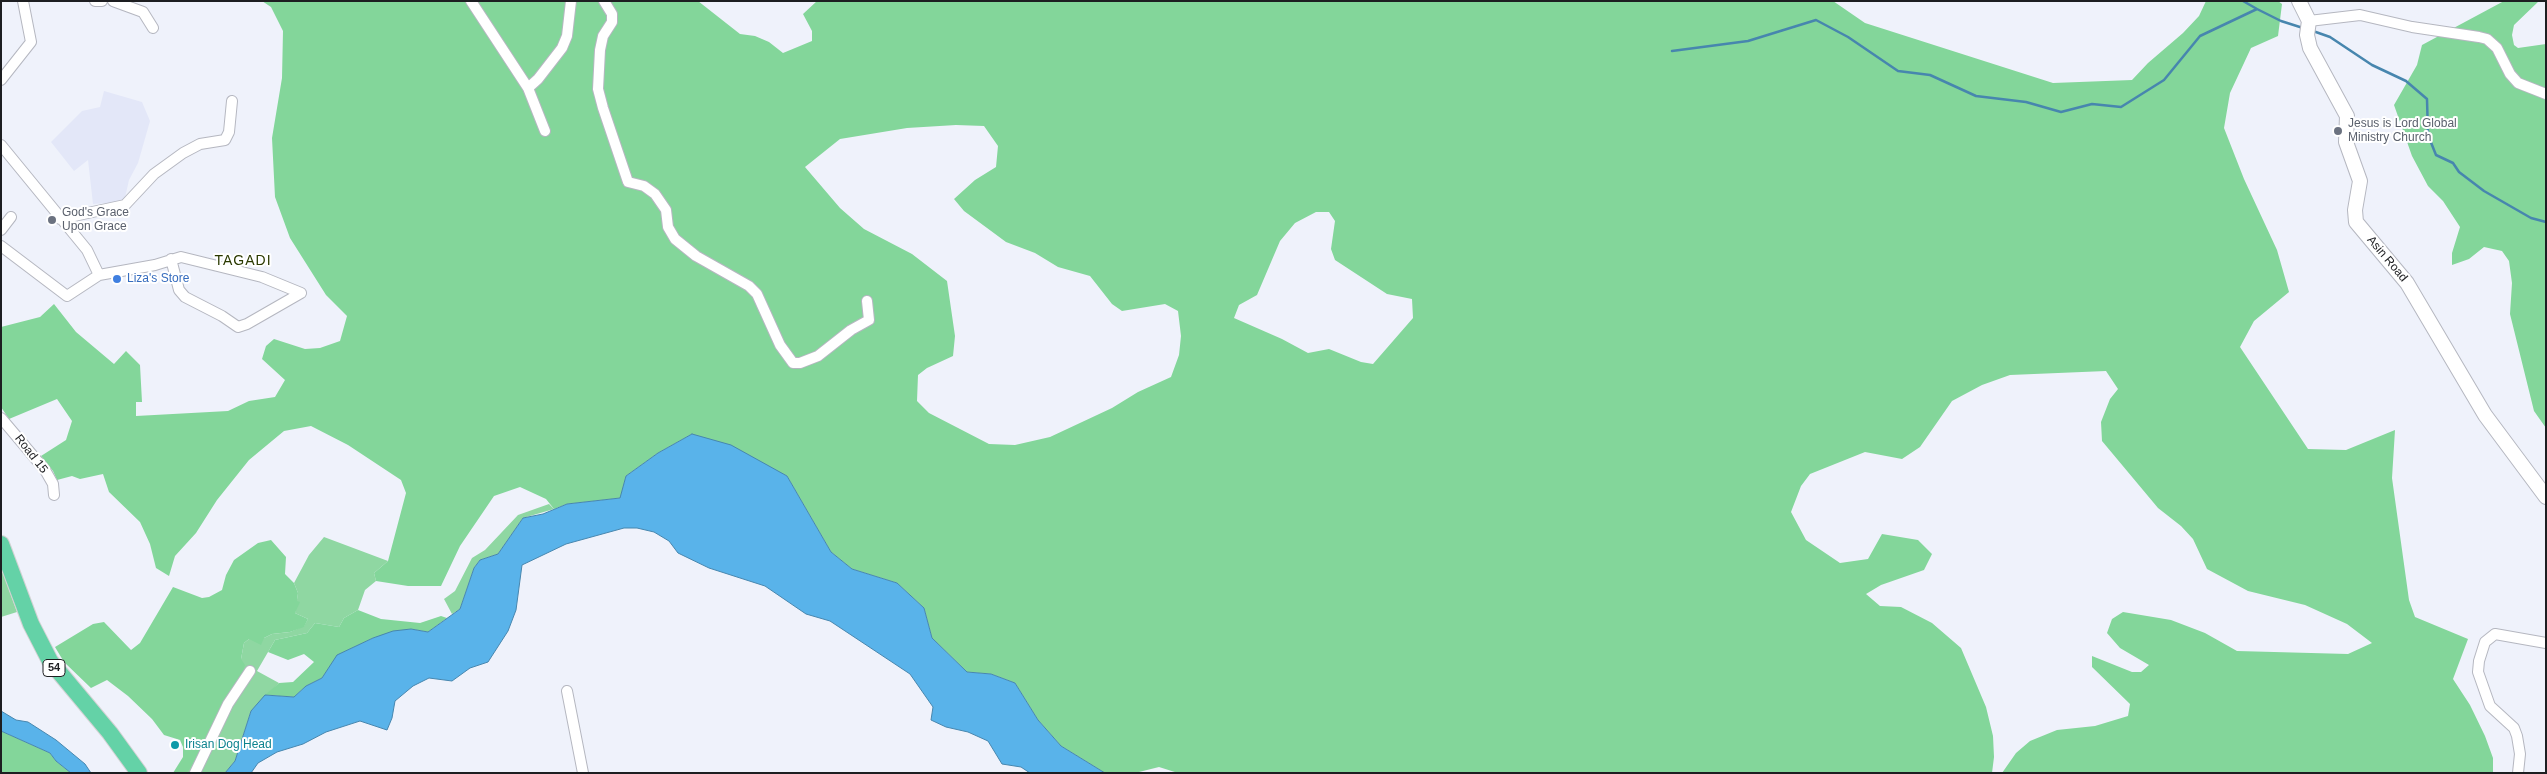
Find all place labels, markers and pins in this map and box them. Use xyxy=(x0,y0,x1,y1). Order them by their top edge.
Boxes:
place label: Jesus is Lord Global Ministry Church xyxy=(2348,117,2457,145)
marker: Jesus is Lord Global Ministry Church xyxy=(2332,125,2344,137)
place label: God's Grace Upon Grace xyxy=(62,206,129,234)
marker: God's Grace Upon Grace xyxy=(46,214,58,226)
place label: Liza's Store xyxy=(127,272,189,286)
marker: Liza's Store xyxy=(111,273,123,285)
place label: Irisan Dog Head xyxy=(185,738,272,752)
marker: Irisan Dog Head xyxy=(169,739,181,751)

